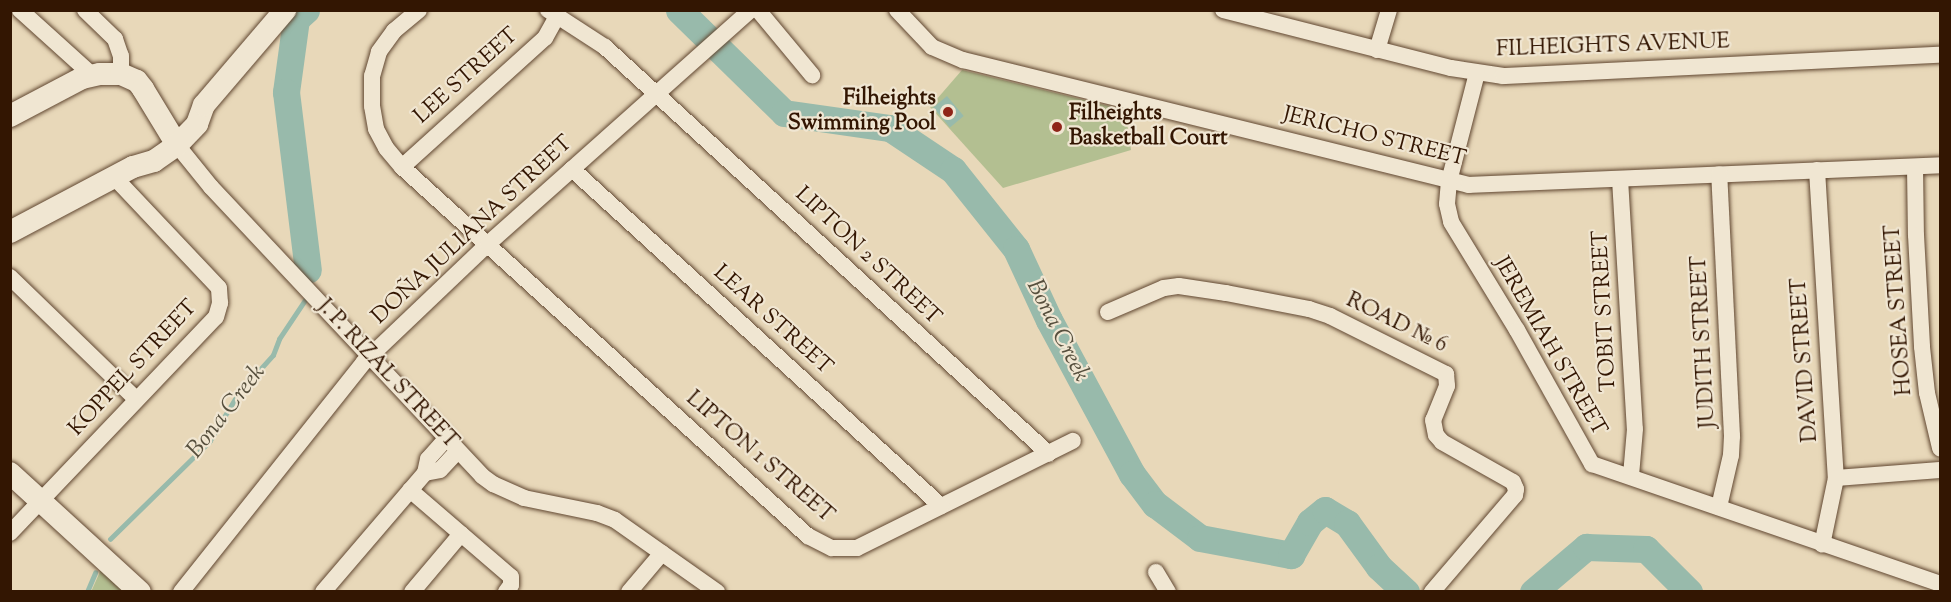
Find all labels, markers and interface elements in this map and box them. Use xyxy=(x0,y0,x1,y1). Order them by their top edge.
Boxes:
street label: LEE STREET xyxy=(410,23,524,131)
street label: FILHEIGHTS AVENUE xyxy=(1496,30,1730,64)
place label: Filheights Swimming Pool xyxy=(788,86,936,138)
place label: Filheights Basketball Court xyxy=(1069,101,1227,152)
street label: JERICHO STREET xyxy=(1280,102,1468,174)
marker: Filheights Swimming Pool xyxy=(941,105,955,119)
marker: Filheights Basketball Court xyxy=(1050,120,1064,134)
street label: DOÑA JULIANA STREET xyxy=(367,131,579,331)
street label: LIPTON 2 STREET xyxy=(788,182,946,332)
street label: HOSEA STREET xyxy=(1881,224,1919,396)
street label: TOBIT STREET xyxy=(1589,229,1623,393)
street label: JEREMIAH STREET xyxy=(1487,253,1611,441)
street label: JUDITH STREET xyxy=(1687,255,1723,429)
street label: LEAR STREET xyxy=(707,261,837,381)
water label: Bona Creek xyxy=(1019,275,1095,387)
street label: DAVID STREET xyxy=(1787,277,1825,443)
street label: ROAD № 6 xyxy=(1341,288,1451,360)
street label: J. P. RIZAL STREET xyxy=(311,295,463,455)
street label: KOPPEL STREET xyxy=(64,296,204,442)
water label: Bona Creek xyxy=(182,359,272,465)
street label: LIPTON 1 STREET xyxy=(680,386,838,530)

